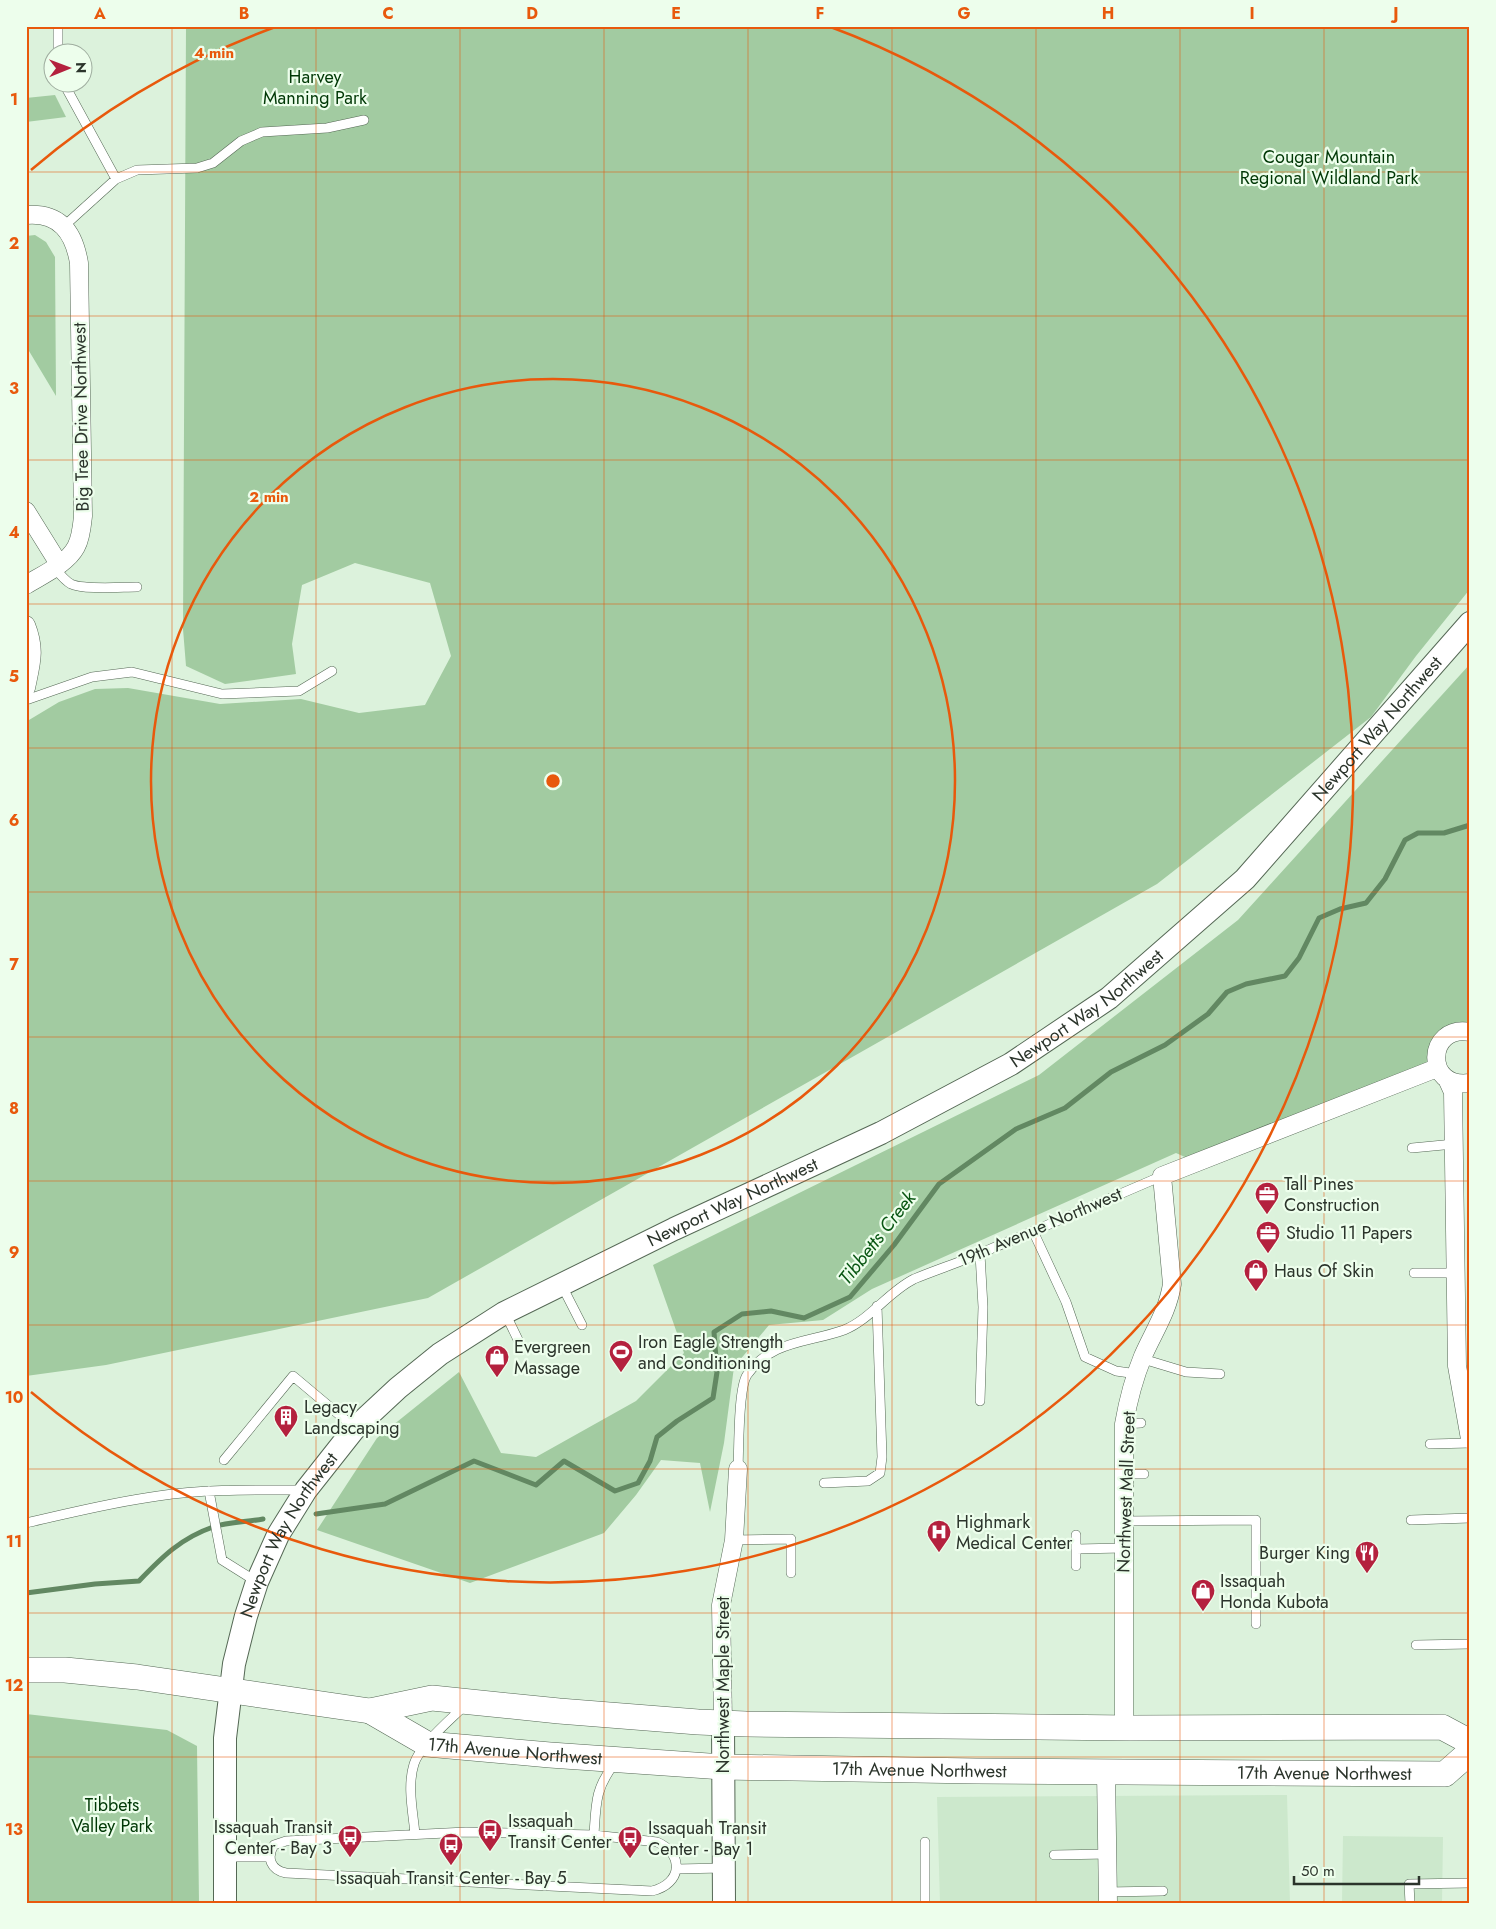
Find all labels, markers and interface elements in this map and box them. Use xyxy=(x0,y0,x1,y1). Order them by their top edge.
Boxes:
text: A xyxy=(93,2,106,25)
text: B xyxy=(239,2,249,25)
text: C xyxy=(382,2,394,25)
text: D xyxy=(526,2,538,25)
text: E xyxy=(671,2,681,25)
text: F xyxy=(816,2,824,25)
text: G xyxy=(957,2,971,25)
text: H xyxy=(1102,2,1114,25)
text: I xyxy=(1249,2,1255,25)
text: J xyxy=(1390,2,1399,25)
north arrow xyxy=(42,42,92,92)
text: 4 min xyxy=(194,42,234,64)
text: N xyxy=(71,62,91,74)
park label: Harvey Manning Park xyxy=(263,64,367,111)
text: 1 xyxy=(10,88,18,111)
park label: Cougar Mountain Regional Wildland Park xyxy=(1240,144,1418,191)
text: 2 xyxy=(9,232,19,255)
street label: Big Tree Drive Northwest xyxy=(66,322,96,512)
text: 3 xyxy=(9,377,19,400)
text: 2 min xyxy=(249,486,289,508)
text: 4 xyxy=(8,521,20,544)
street label: Newport Way Northwest xyxy=(1306,650,1449,807)
text: 5 xyxy=(9,665,19,688)
centre of rings xyxy=(544,772,562,790)
text: 6 xyxy=(9,809,19,832)
street label: Newport Way Northwest xyxy=(1005,943,1170,1074)
text: 7 xyxy=(9,953,19,976)
text: 8 xyxy=(9,1097,19,1120)
street label: Newport Way Northwest xyxy=(643,1151,823,1253)
place label: Tall Pines Construction xyxy=(1284,1171,1380,1218)
street label: 19th Avenue Northwest xyxy=(954,1180,1126,1273)
office icon: Tall Pines Construction xyxy=(1254,1181,1280,1215)
water label: Tibbetts Creek xyxy=(832,1185,923,1290)
office icon: Studio 11 Papers xyxy=(1255,1220,1281,1254)
place label: Studio 11 Papers xyxy=(1286,1220,1412,1246)
text: 9 xyxy=(9,1241,19,1264)
shop icon: Haus Of Skin xyxy=(1243,1258,1269,1292)
place label: Haus Of Skin xyxy=(1274,1258,1374,1284)
place label: Iron Eagle Strength and Conditioning xyxy=(638,1329,783,1376)
place label: Evergreen Massage xyxy=(514,1334,591,1381)
sports icon: Iron Eagle Strength and Conditioning xyxy=(608,1339,634,1373)
shop icon: Evergreen Massage xyxy=(484,1344,510,1378)
text: 10 xyxy=(5,1386,23,1409)
place label: Legacy Landscaping xyxy=(304,1394,400,1441)
building icon: Legacy Landscaping xyxy=(273,1404,299,1438)
street label: Northwest Mall Street xyxy=(1110,1410,1142,1573)
street label: Newport Way Northwest xyxy=(233,1446,344,1621)
place label: Highmark Medical Center xyxy=(956,1509,1073,1556)
hospital icon: Highmark Medical Center xyxy=(926,1519,952,1553)
text: 11 xyxy=(6,1530,22,1553)
place label: Burger King xyxy=(1259,1540,1350,1566)
restaurant icon: Burger King xyxy=(1354,1540,1380,1574)
place label: Issaquah Honda Kubota xyxy=(1220,1568,1329,1615)
shop icon: Issaquah Honda Kubota xyxy=(1190,1578,1216,1612)
street label: Northwest Maple Street xyxy=(710,1596,736,1774)
text: 12 xyxy=(5,1674,23,1697)
street label: 17th Avenue Northwest xyxy=(427,1731,603,1772)
street label: 17th Avenue Northwest xyxy=(832,1756,1007,1784)
street label: 17th Avenue Northwest xyxy=(1237,1760,1412,1787)
park label: Tibbets Valley Park xyxy=(71,1792,153,1839)
place label: Issaquah Transit Center xyxy=(508,1808,613,1855)
place label: Issaquah Transit Center - Bay 3 xyxy=(214,1814,333,1861)
place label: Issaquah Transit Center - Bay 1 xyxy=(648,1815,767,1862)
text: 13 xyxy=(5,1818,23,1841)
bus stop icon: Issaquah Transit Center xyxy=(477,1818,503,1852)
bus stop icon: Issaquah Transit Center - Bay 3 xyxy=(337,1824,363,1858)
bus stop icon: Issaquah Transit Center - Bay 1 xyxy=(617,1825,643,1859)
bus stop icon: Issaquah Transit Center - Bay 5 xyxy=(438,1832,464,1866)
scale bar xyxy=(1294,1854,1418,1886)
text: 50 m xyxy=(1301,1860,1335,1882)
place label: Issaquah Transit Center - Bay 5 xyxy=(335,1865,567,1891)

